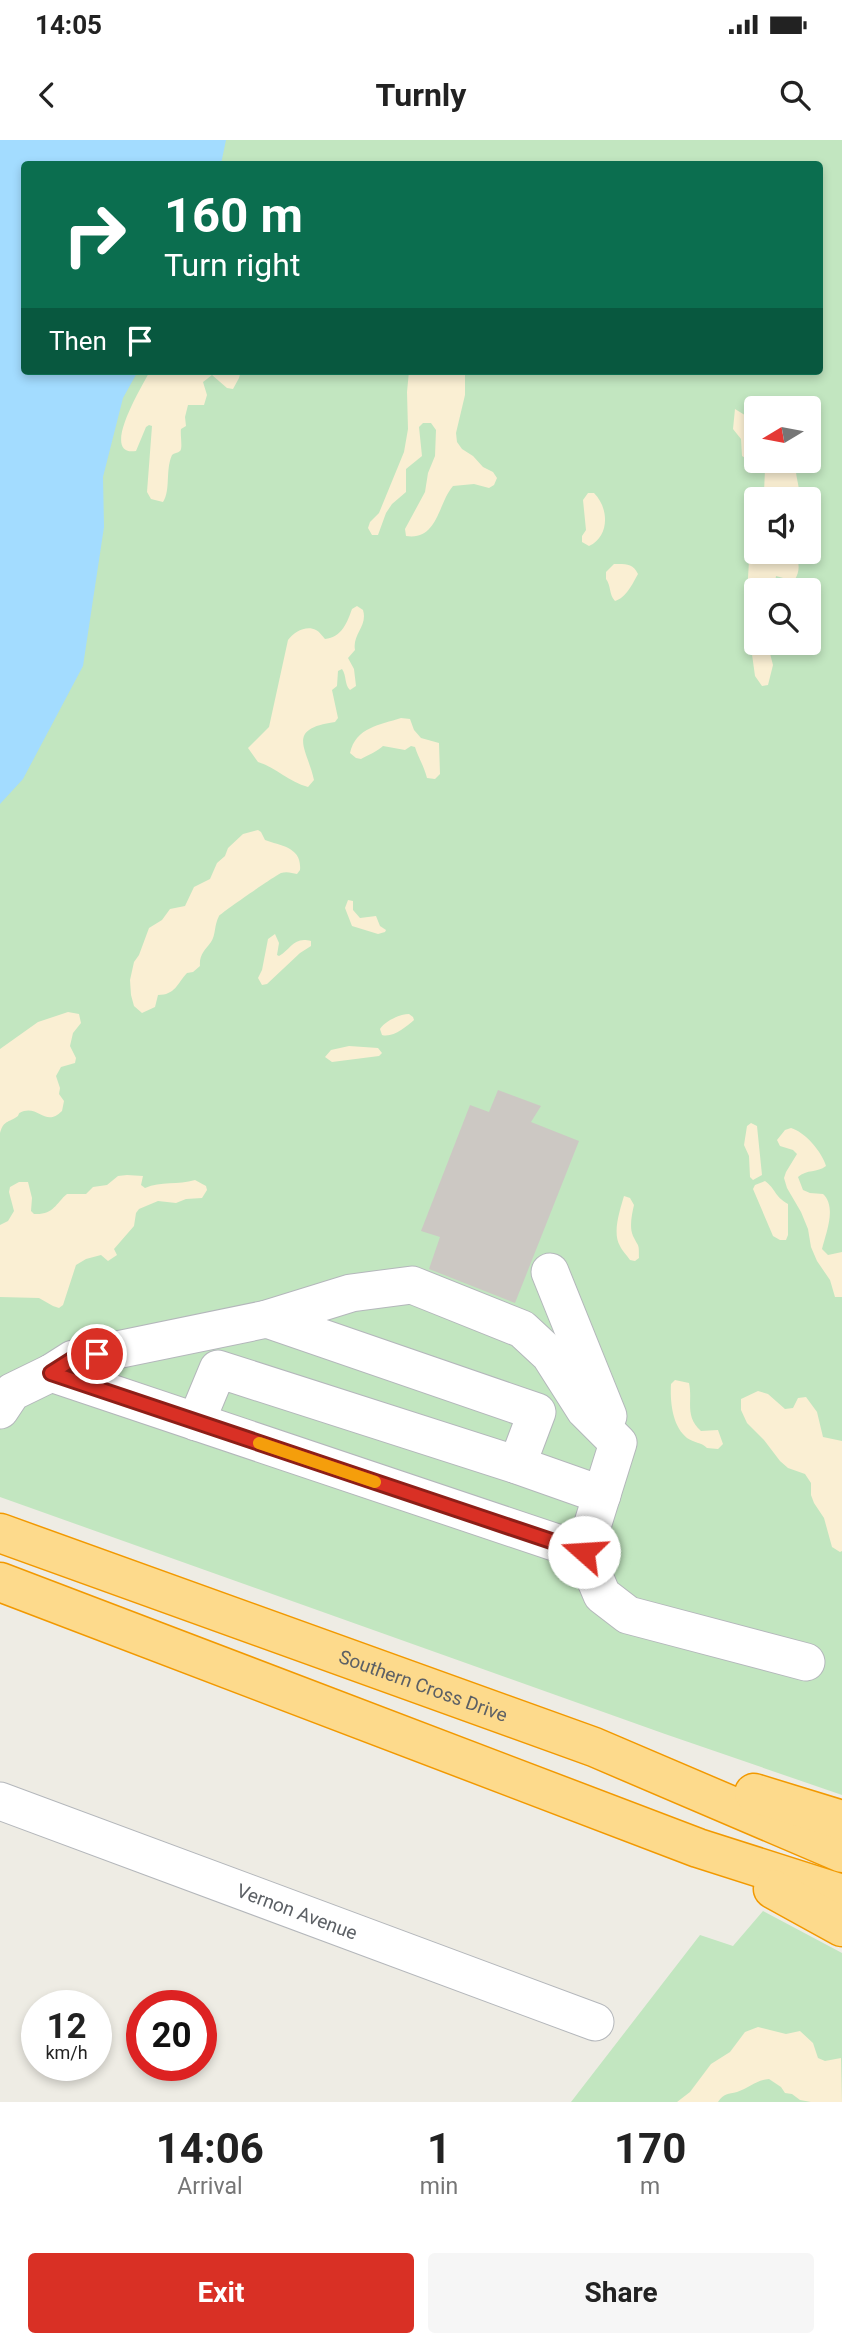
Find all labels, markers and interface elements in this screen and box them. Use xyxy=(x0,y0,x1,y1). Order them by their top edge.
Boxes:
text: 14:05 xyxy=(35,10,102,40)
icon: back xyxy=(28,76,66,114)
text: Turnly xyxy=(376,76,466,114)
icon: search xyxy=(776,76,814,114)
text: 160 m xyxy=(164,187,303,244)
icon: right xyxy=(49,189,140,280)
text: Turn right xyxy=(164,246,300,284)
icon: arrive xyxy=(121,322,159,360)
text: Then xyxy=(49,326,107,356)
north arrow xyxy=(744,396,821,472)
map controls xyxy=(744,396,821,655)
button: sound xyxy=(744,487,821,564)
button: search xyxy=(744,578,821,655)
pin xyxy=(67,1324,127,1384)
icon: arrive xyxy=(78,1335,116,1373)
position arrow xyxy=(547,1515,621,1589)
street label: Southern Cross Drive xyxy=(336,1645,511,1727)
street label: Vernon Avenue xyxy=(233,1879,361,1945)
speed limit sign: 20 xyxy=(126,1990,217,2081)
text: 12 xyxy=(46,2006,87,2047)
text: km/h xyxy=(45,2042,88,2063)
text: 14:06 xyxy=(156,2124,264,2173)
text: 1 xyxy=(427,2124,451,2173)
text: 170 xyxy=(614,2124,686,2173)
text: Arrival xyxy=(177,2173,243,2200)
text: min xyxy=(420,2173,458,2200)
text: m xyxy=(640,2173,660,2200)
button: Exit xyxy=(28,2253,414,2333)
button: Share xyxy=(428,2253,814,2333)

